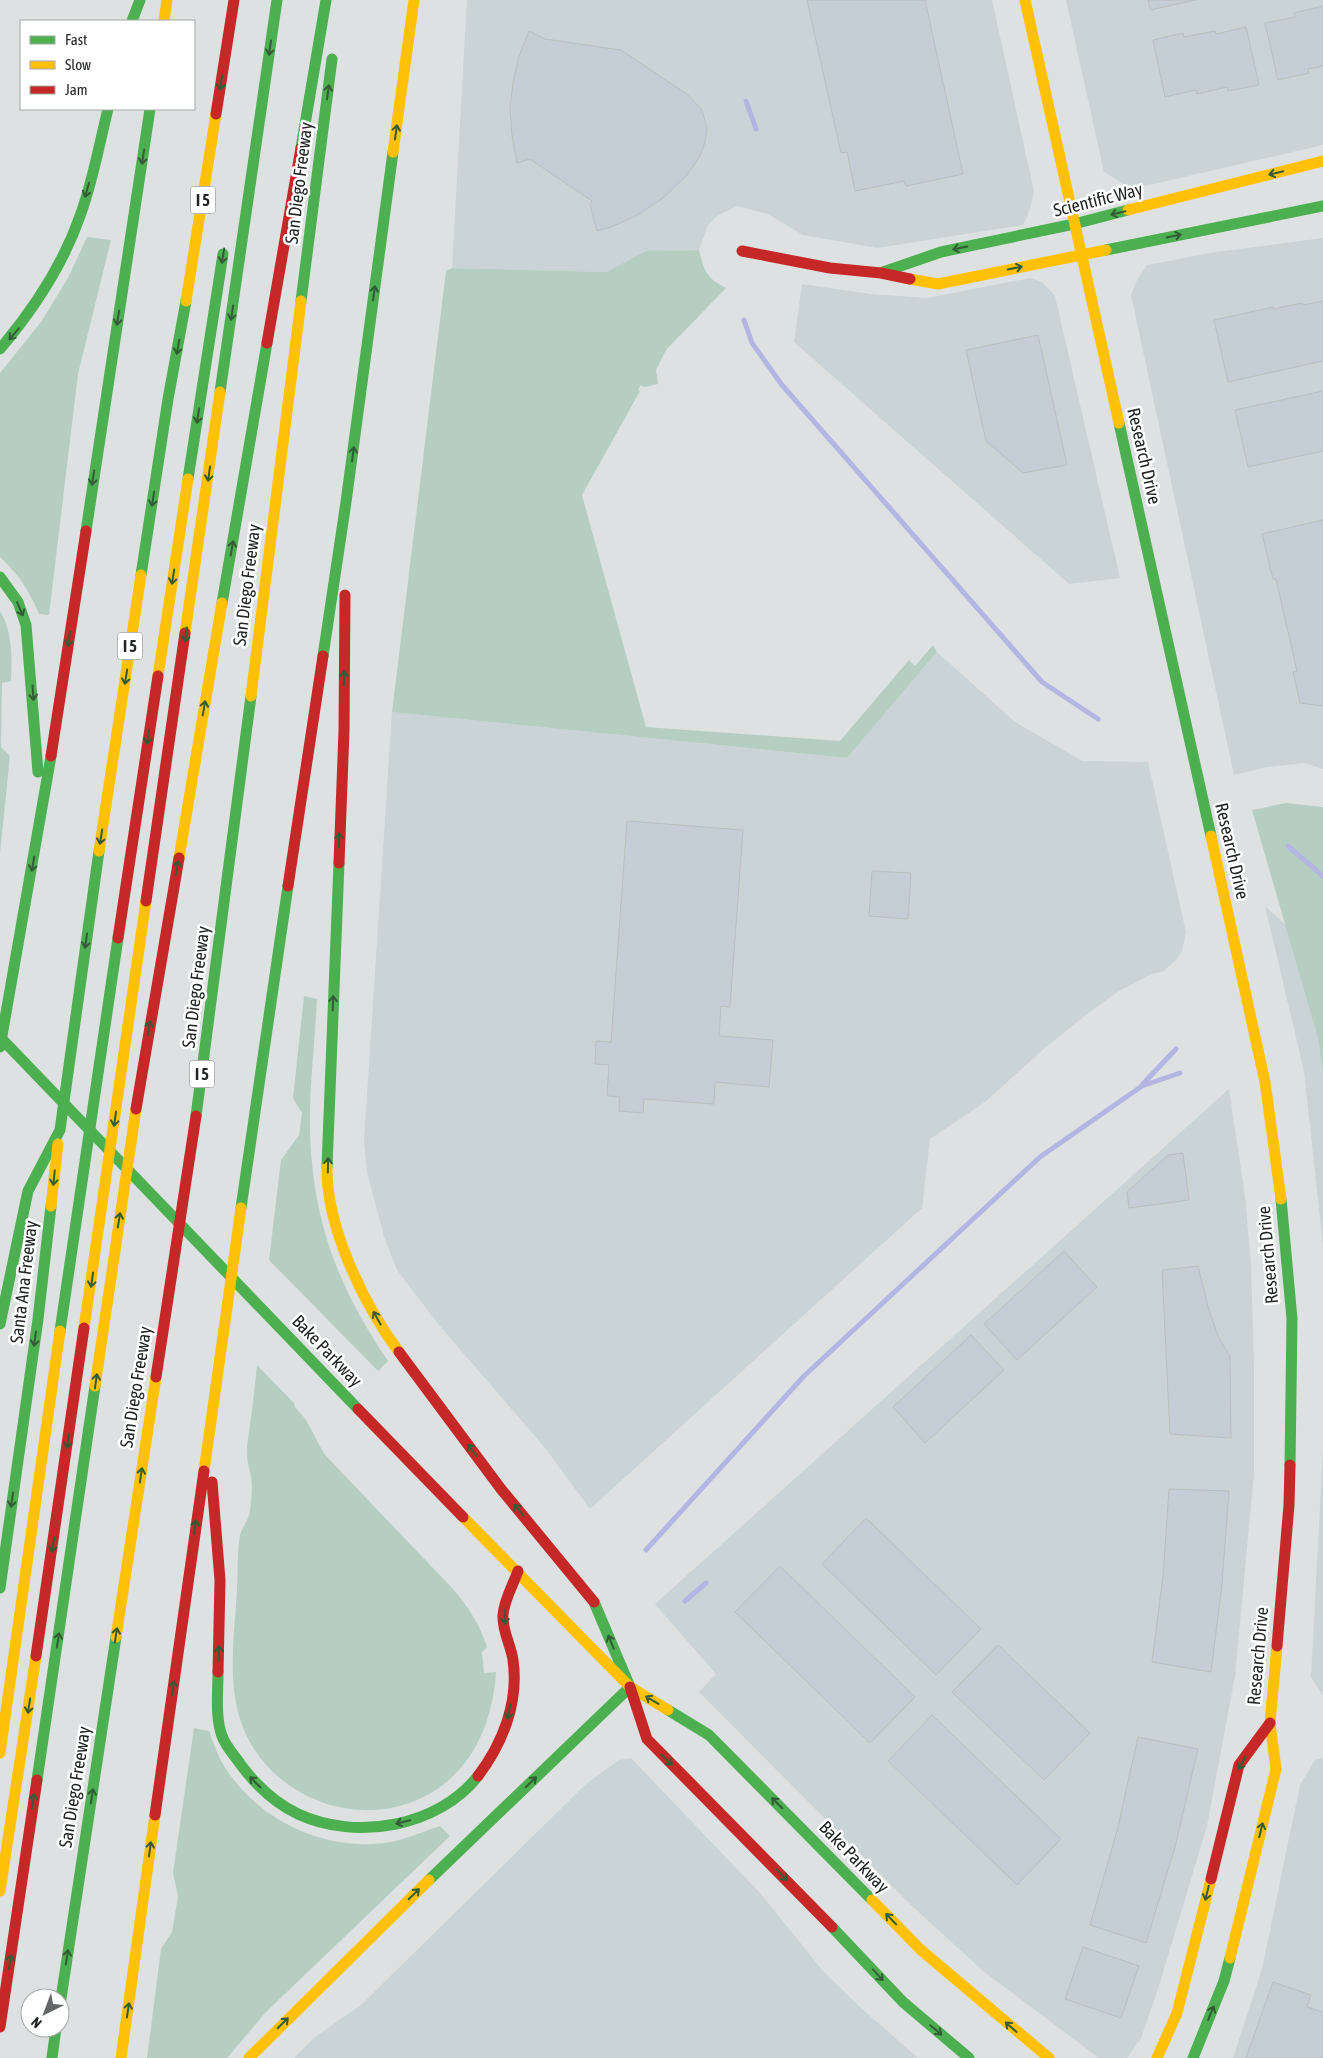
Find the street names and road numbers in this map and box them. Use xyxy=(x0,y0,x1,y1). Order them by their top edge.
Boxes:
street label: San Diego Freeway xyxy=(281,121,316,245)
street label: Scientific Way xyxy=(1051,178,1145,221)
road number: I 5 xyxy=(190,186,216,214)
street label: Research Drive xyxy=(1123,406,1166,506)
street label: San Diego Freeway xyxy=(229,523,264,647)
road number: I 5 xyxy=(118,632,142,659)
street label: Research Drive xyxy=(1211,801,1254,901)
street label: San Diego Freeway xyxy=(178,925,213,1049)
road number: I 5 xyxy=(190,1060,214,1088)
street label: Research Drive xyxy=(1253,1205,1282,1305)
street label: Santa Ana Freeway xyxy=(6,1219,41,1345)
street label: Bake Parkway xyxy=(288,1310,367,1391)
street label: San Diego Freeway xyxy=(116,1325,155,1449)
street label: Research Drive xyxy=(1243,1606,1272,1706)
street label: San Diego Freeway xyxy=(55,1725,94,1849)
street label: Bake Parkway xyxy=(815,1816,894,1897)

